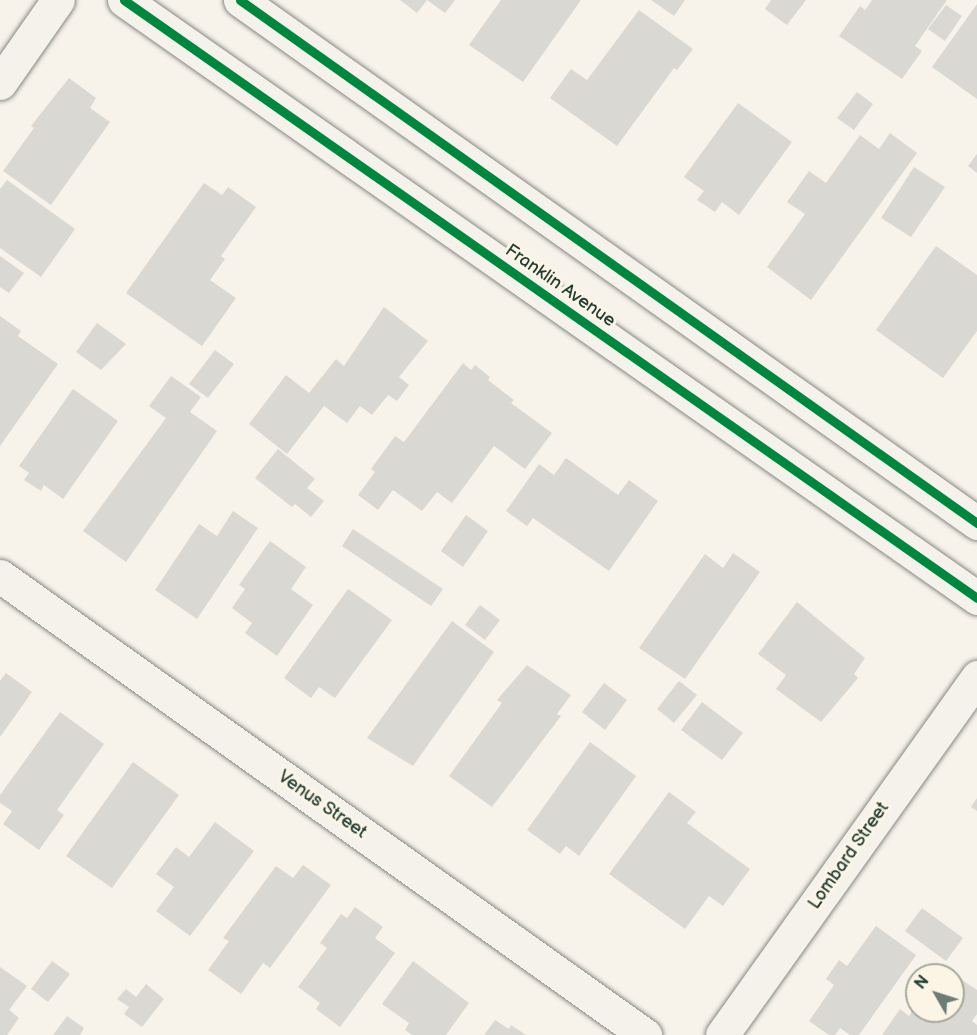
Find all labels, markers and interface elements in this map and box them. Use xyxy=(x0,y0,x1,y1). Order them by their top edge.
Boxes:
street label: Franklin Avenue xyxy=(501,240,619,332)
street label: Venus Street xyxy=(273,766,371,844)
street label: Lombard Street xyxy=(804,798,894,914)
north arrow xyxy=(905,963,965,1023)
text: N xyxy=(911,972,933,993)

